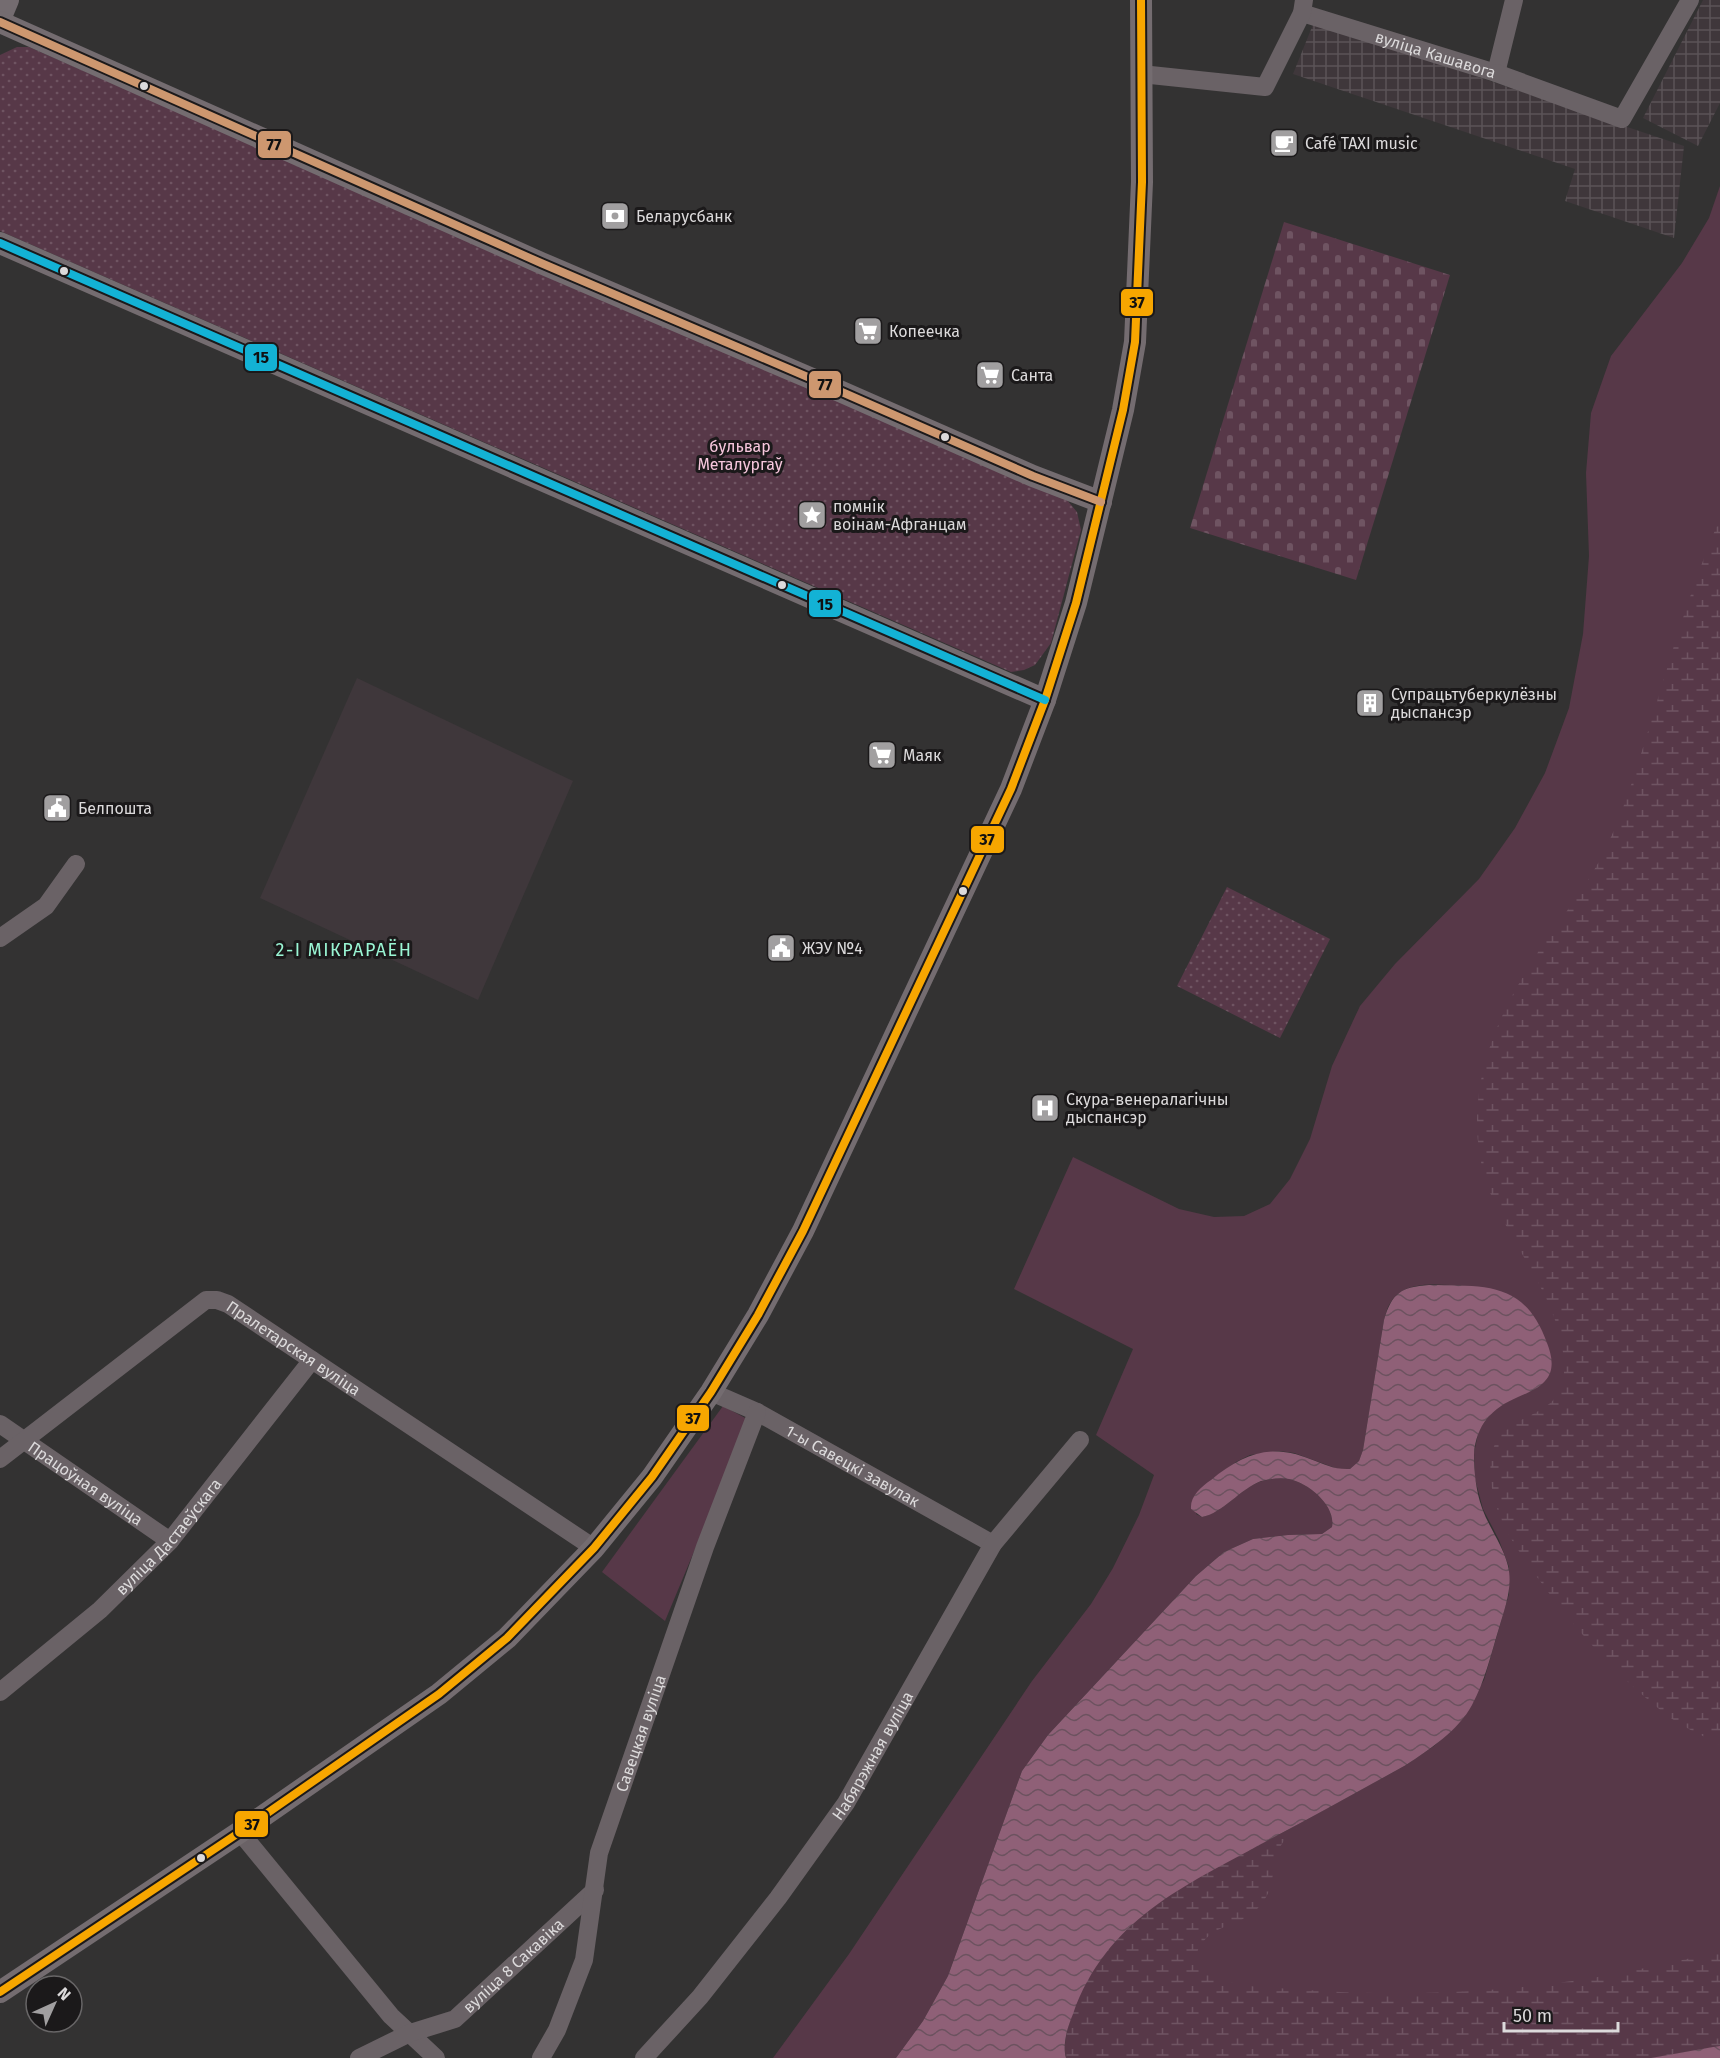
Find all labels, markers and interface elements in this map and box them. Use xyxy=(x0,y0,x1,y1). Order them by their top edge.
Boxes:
street label: вуліца Кашавога xyxy=(1373,27,1498,82)
unlabelled marker xyxy=(138,80,150,92)
cafe icon: Café TAXI music xyxy=(1268,127,1300,159)
line badge: 77 xyxy=(257,130,292,159)
place label: Café TAXI music xyxy=(1305,134,1418,153)
text: 77 xyxy=(267,135,282,154)
bank icon: Беларусбанк xyxy=(599,200,631,232)
place label: Беларусбанк xyxy=(636,207,733,226)
unlabelled marker xyxy=(58,265,70,277)
line badge: 37 xyxy=(1120,288,1154,317)
text: 37 xyxy=(1128,293,1145,312)
supermarket icon: Копеечка xyxy=(852,315,884,347)
place label: Копеечка xyxy=(889,322,960,341)
line badge: 15 xyxy=(244,343,278,372)
text: 15 xyxy=(253,348,269,367)
supermarket icon: Санта xyxy=(974,359,1006,391)
place label: Санта xyxy=(1011,366,1053,385)
line badge: 77 xyxy=(808,370,842,399)
text: 77 xyxy=(818,375,833,394)
unlabelled marker xyxy=(939,431,951,443)
park label: бульвар Металургаў xyxy=(697,437,783,474)
place label: помнік воінам-Афганцам xyxy=(833,497,966,534)
place icon: помнік воінам-Афганцам xyxy=(796,499,828,531)
unlabelled marker xyxy=(776,579,788,591)
line badge: 15 xyxy=(808,589,842,618)
text: 15 xyxy=(817,595,833,614)
place label: Супрацьтуберкулёзны дыспансэр xyxy=(1391,685,1557,722)
building icon: Супрацьтуберкулёзны дыспансэр xyxy=(1354,687,1386,719)
supermarket icon: Маяк xyxy=(866,739,898,771)
place label: Маяк xyxy=(903,746,942,765)
public building icon: Белпошта xyxy=(41,792,73,824)
place label: Белпошта xyxy=(78,799,152,818)
line badge: 37 xyxy=(970,825,1005,854)
text: 37 xyxy=(978,830,995,849)
unlabelled marker xyxy=(957,885,969,897)
public building icon: ЖЭУ №4 xyxy=(765,932,797,964)
district label: 2-І МІКРАРАЁН xyxy=(276,939,412,961)
place label: ЖЭУ №4 xyxy=(802,939,863,958)
place label: Скура-венералагічны дыспансэр xyxy=(1066,1090,1229,1127)
hospital icon: Скура-венералагічны дыспансэр xyxy=(1029,1092,1061,1124)
street label: Пралетарская вуліца xyxy=(223,1297,364,1400)
line badge: 37 xyxy=(676,1404,710,1432)
text: 37 xyxy=(684,1409,701,1428)
street label: 1-ы Савецкі завулак xyxy=(782,1421,923,1511)
street label: Працоўная вуліца xyxy=(24,1437,146,1529)
street label: вуліца Дастаеўскага xyxy=(112,1475,226,1599)
street label: Савецкая вуліца xyxy=(612,1672,670,1795)
street label: Набярэжная вуліца xyxy=(828,1688,917,1824)
line badge: 37 xyxy=(234,1810,269,1838)
text: 37 xyxy=(243,1815,260,1834)
unlabelled marker xyxy=(195,1852,207,1864)
street label: вуліца 8 Сакавіка xyxy=(459,1915,568,2017)
north arrow xyxy=(24,1974,84,2034)
text: N xyxy=(54,1983,75,2004)
scale bar xyxy=(1504,1995,1618,2033)
text: 50 m xyxy=(1513,2005,1552,2027)

